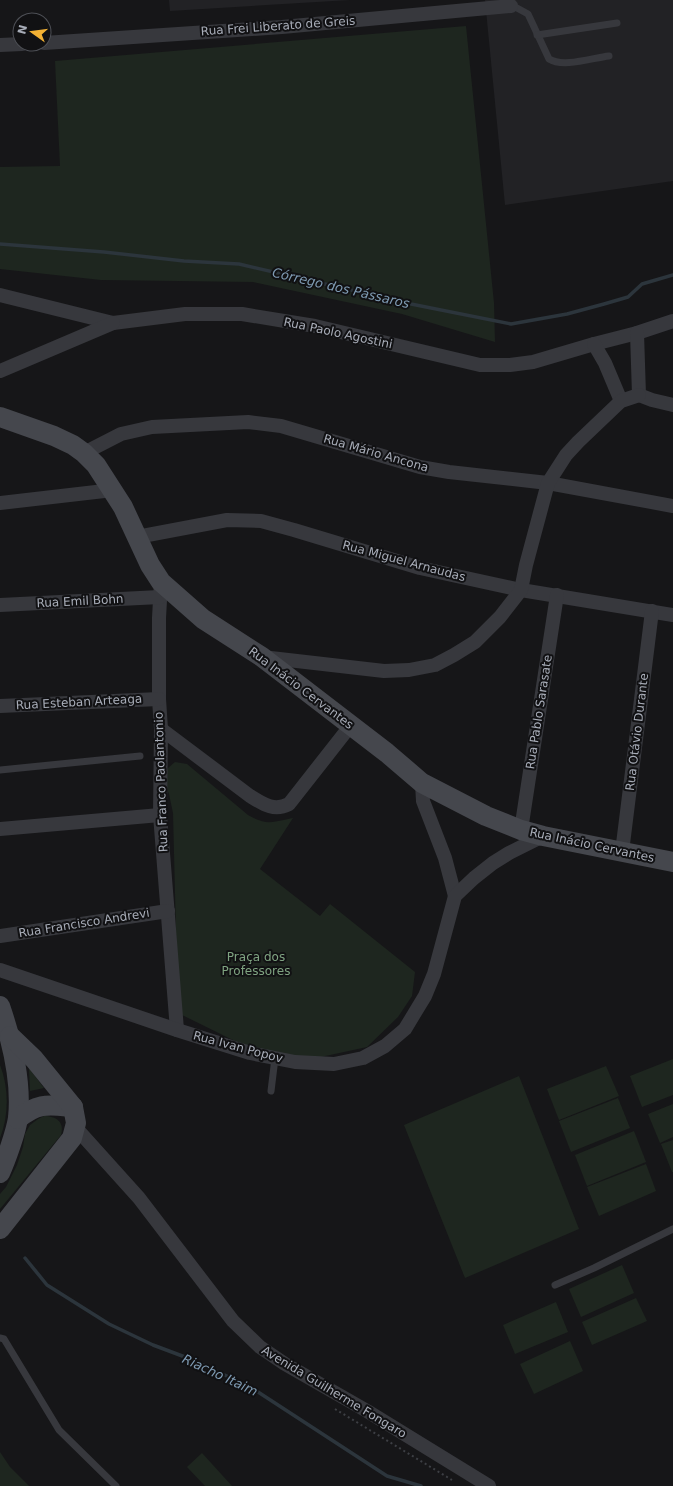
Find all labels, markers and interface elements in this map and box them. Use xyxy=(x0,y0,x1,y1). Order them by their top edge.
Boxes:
north arrow xyxy=(12,12,52,52)
street label: Rua Frei Liberato de Greis xyxy=(200,14,356,38)
text: N xyxy=(15,24,30,36)
water label: Córrego dos Pássaros xyxy=(271,265,411,311)
street label: Rua Paolo Agostini xyxy=(282,315,394,351)
street label: Rua Mário Ancona xyxy=(322,431,430,475)
street label: Rua Miguel Arnaudas xyxy=(341,538,467,584)
street label: Rua Emil Bohn xyxy=(36,592,124,610)
street label: Rua Inácio Cervantes xyxy=(246,644,356,732)
street label: Rua Pablo Sarasate xyxy=(523,654,555,770)
street label: Rua Otávio Durante xyxy=(623,672,651,792)
street label: Rua Esteban Arteaga xyxy=(15,692,143,712)
street label: Rua Franco Paolantonio xyxy=(152,712,170,852)
street label: Rua Inácio Cervantes xyxy=(528,825,656,865)
street label: Rua Francisco Andrevi xyxy=(18,906,150,940)
park label: Praça dos Professores xyxy=(222,950,290,978)
street label: Rua Ivan Popov xyxy=(192,1028,284,1066)
street label: Avenida Guilherme Fongaro xyxy=(259,1343,409,1441)
water label: Riacho Itaim xyxy=(180,1351,260,1399)

